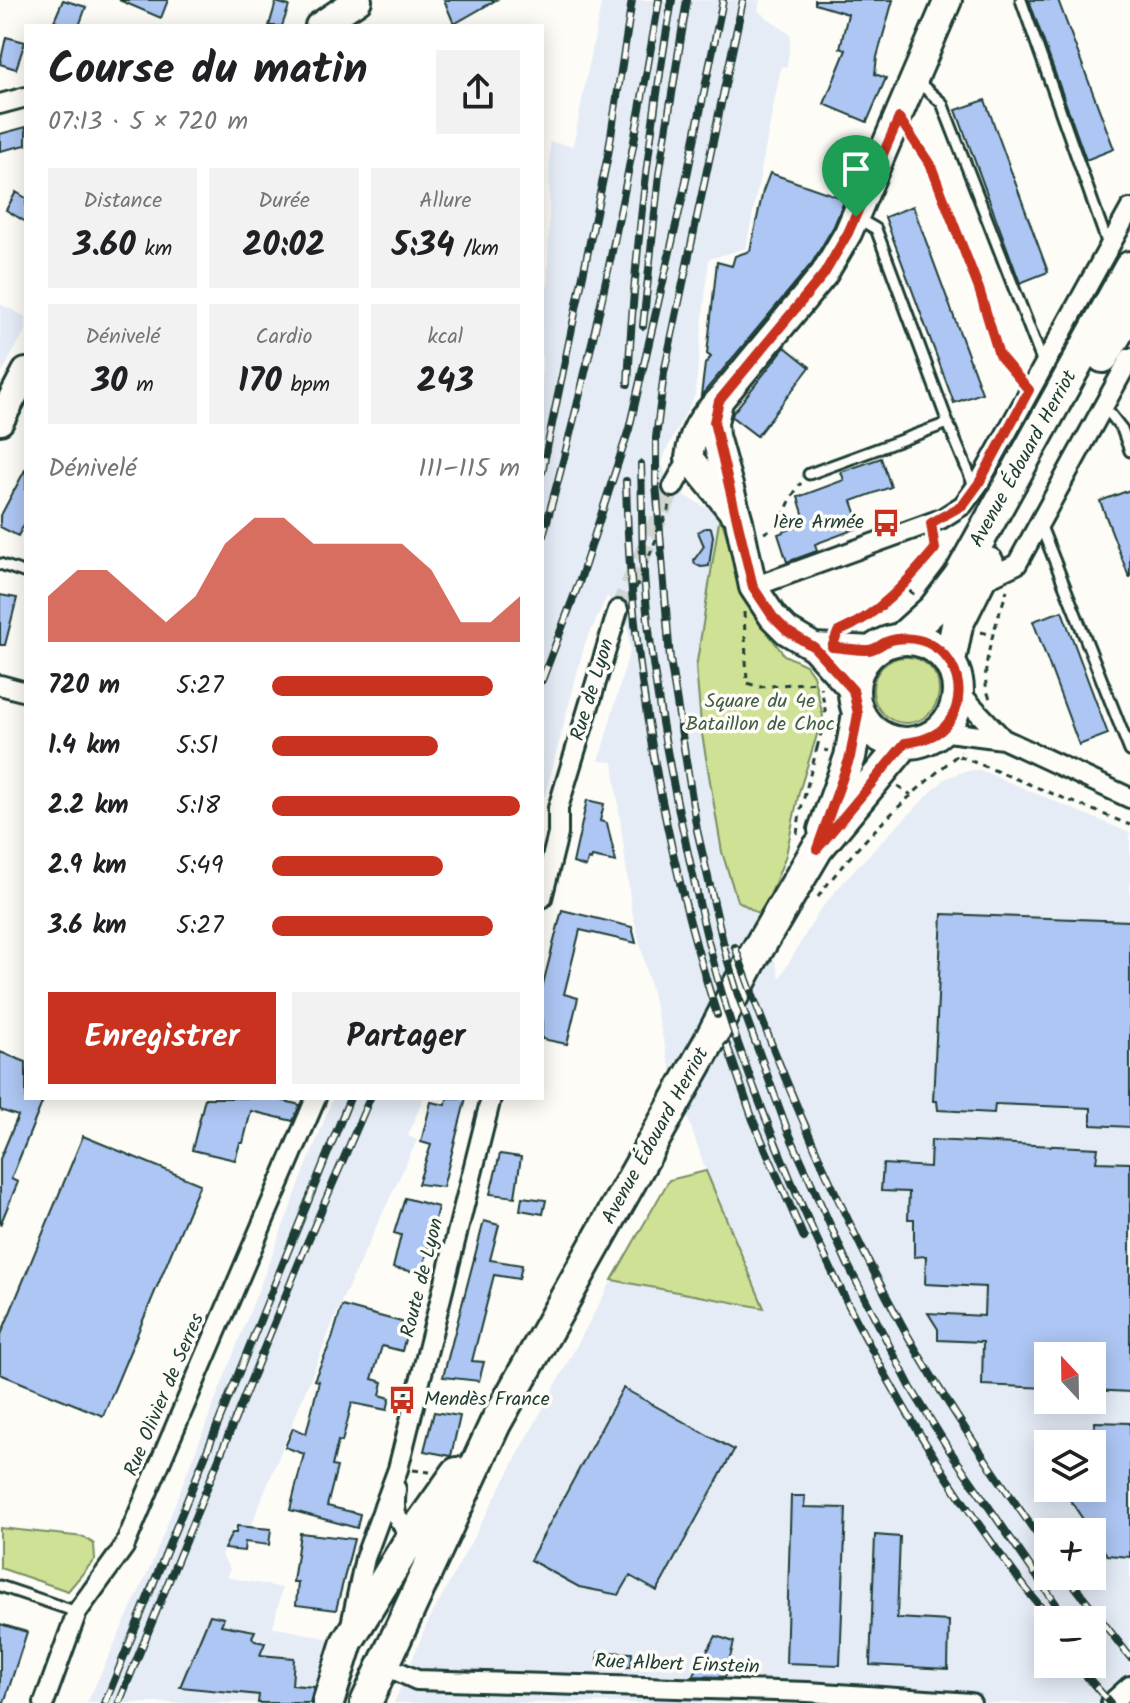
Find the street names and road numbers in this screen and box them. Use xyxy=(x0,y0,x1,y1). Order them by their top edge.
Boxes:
street label: Avenue Édouard Herriot xyxy=(962,364,1086,554)
street label: Rue de Lyon xyxy=(562,635,624,745)
street label: Avenue Édouard Herriot xyxy=(594,1041,718,1231)
street label: Route de Lyon xyxy=(393,1215,453,1341)
street label: Rue Olivier de Serres xyxy=(116,1308,214,1482)
street label: Rue Albert Einstein xyxy=(594,1646,760,1684)

